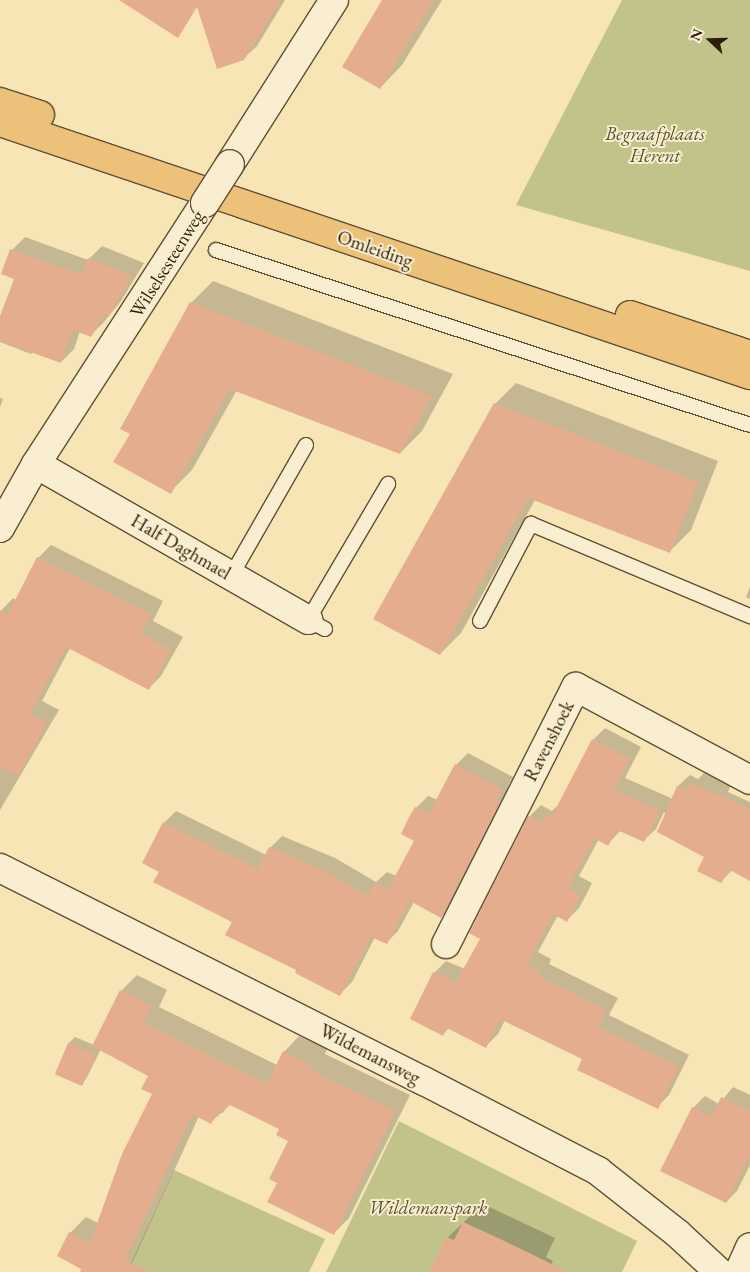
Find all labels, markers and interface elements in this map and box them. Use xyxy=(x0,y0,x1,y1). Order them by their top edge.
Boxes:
north arrow xyxy=(685,15,735,65)
text: N xyxy=(686,26,706,43)
park label: Begraafplaats Herent xyxy=(605,123,705,167)
street label: Wilselsesteenweg xyxy=(125,206,209,322)
street label: Omleiding xyxy=(334,225,416,273)
street label: Half Daghmael xyxy=(127,509,235,585)
street label: Ravenshoek xyxy=(519,697,579,785)
street label: Wildemansweg xyxy=(316,1019,424,1089)
park label: Wildemanspark xyxy=(369,1197,487,1219)

